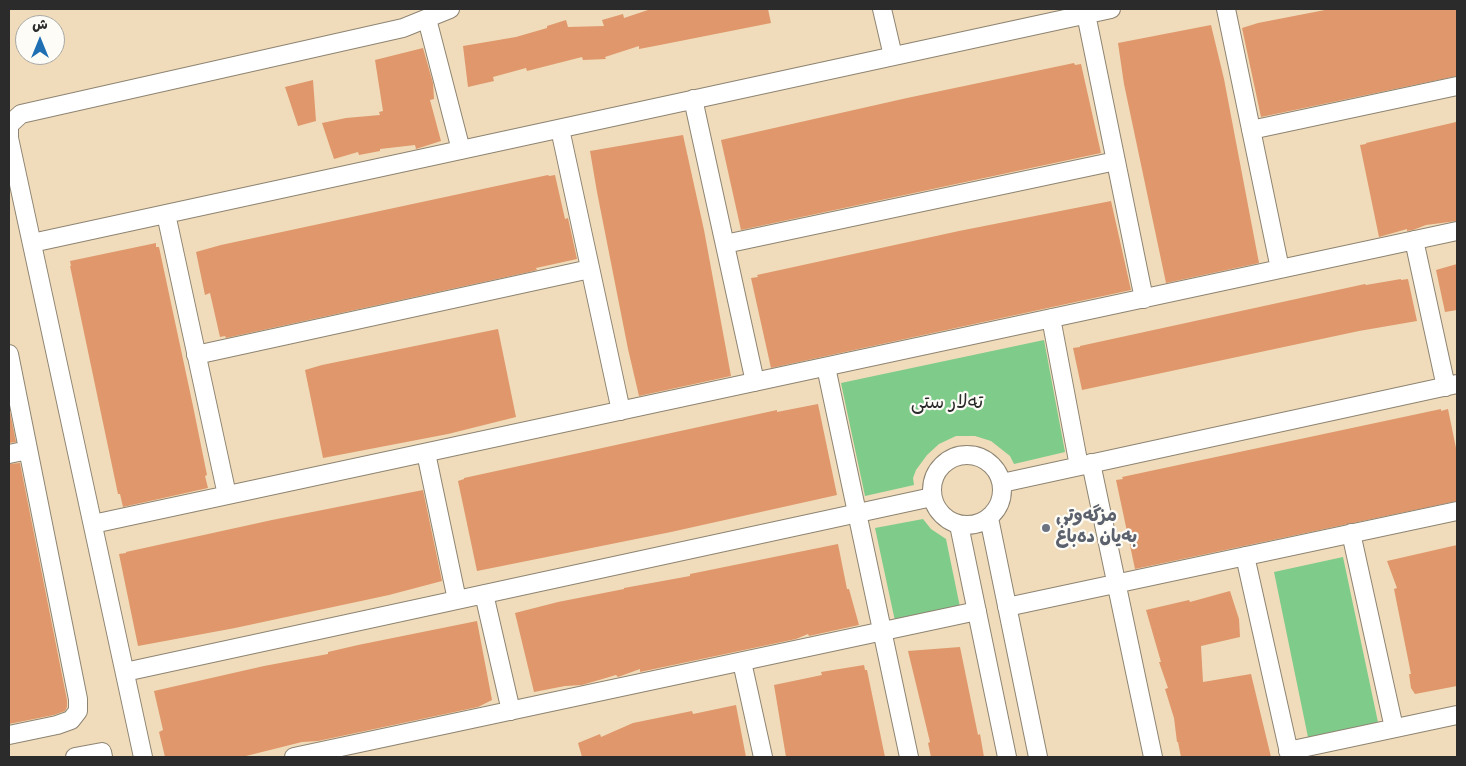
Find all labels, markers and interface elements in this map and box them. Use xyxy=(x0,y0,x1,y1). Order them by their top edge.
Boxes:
north arrow xyxy=(15,15,65,65)
text: ش xyxy=(32,15,48,36)
district label: ته‌لار ستی xyxy=(911,394,983,416)
place label: مزگەوتی بەیان دەباغ xyxy=(1056,507,1137,550)
marker: مزگەوتی بەیان دەباغ xyxy=(1040,522,1052,534)

